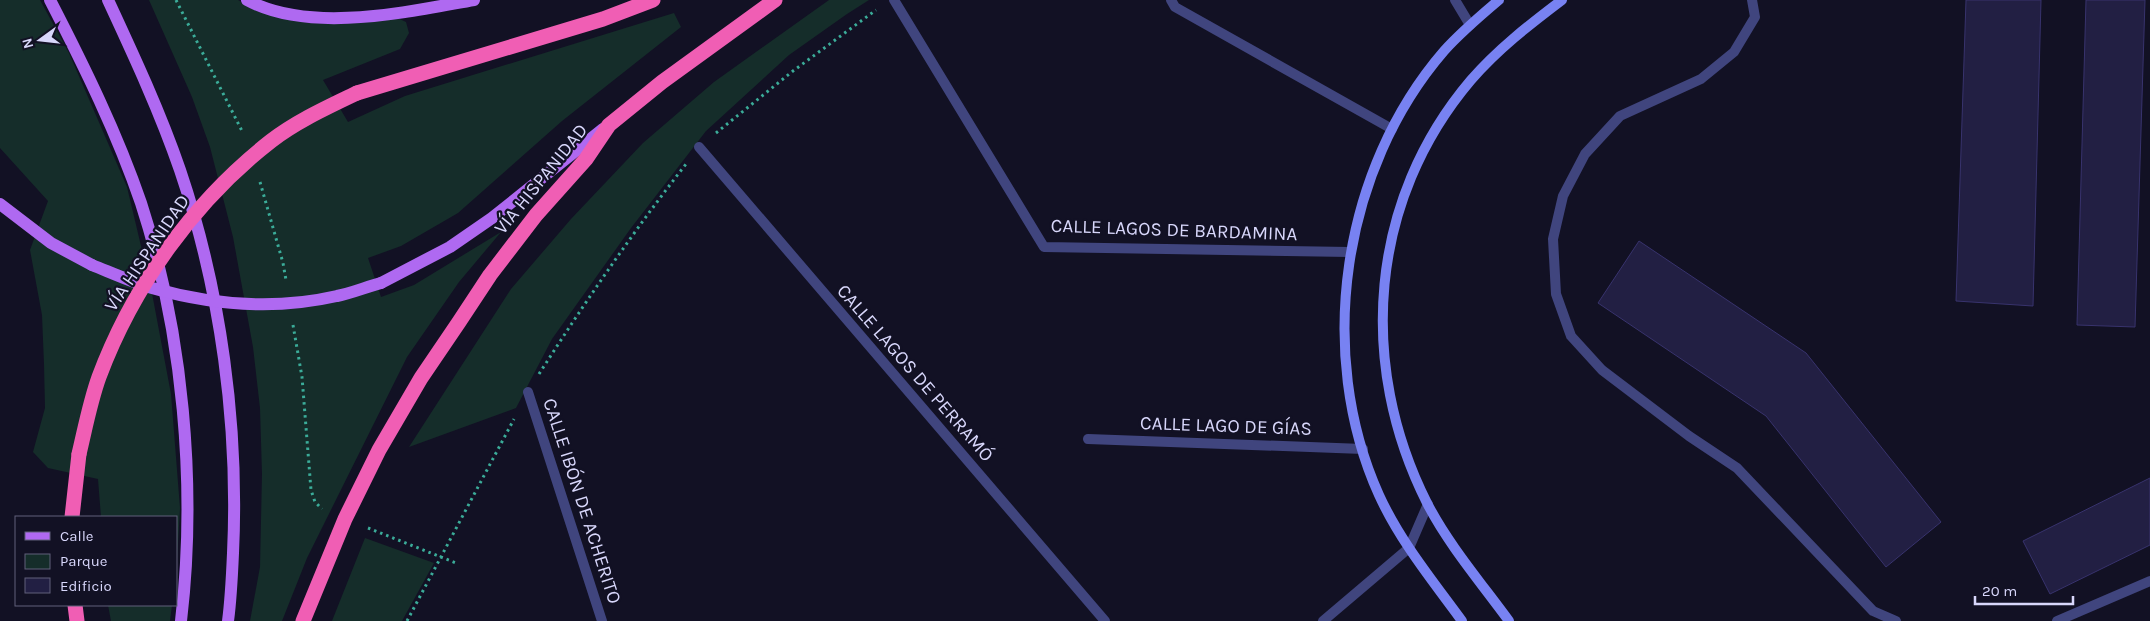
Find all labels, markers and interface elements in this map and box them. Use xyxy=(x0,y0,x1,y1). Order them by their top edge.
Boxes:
north arrow xyxy=(15,15,65,65)
text: N xyxy=(18,36,37,50)
street label: VÍA HISPANIDAD xyxy=(489,119,592,239)
street label: VÍA HISPANIDAD xyxy=(99,190,194,316)
street label: CALLE LAGOS DE BARDAMINA xyxy=(1050,215,1298,245)
street label: CALLE LAGOS DE PERRAMÓ xyxy=(832,279,999,466)
street label: CALLE IBÓN DE ACHERITO xyxy=(538,395,627,607)
street label: CALLE LAGO DE GÍAS xyxy=(1140,411,1312,440)
legend xyxy=(15,516,178,606)
text: Calle xyxy=(60,527,94,545)
text: Parque xyxy=(60,552,108,570)
scale bar xyxy=(1975,574,2072,606)
text: Edificio xyxy=(60,577,112,595)
text: 20 m xyxy=(1982,582,2017,600)

